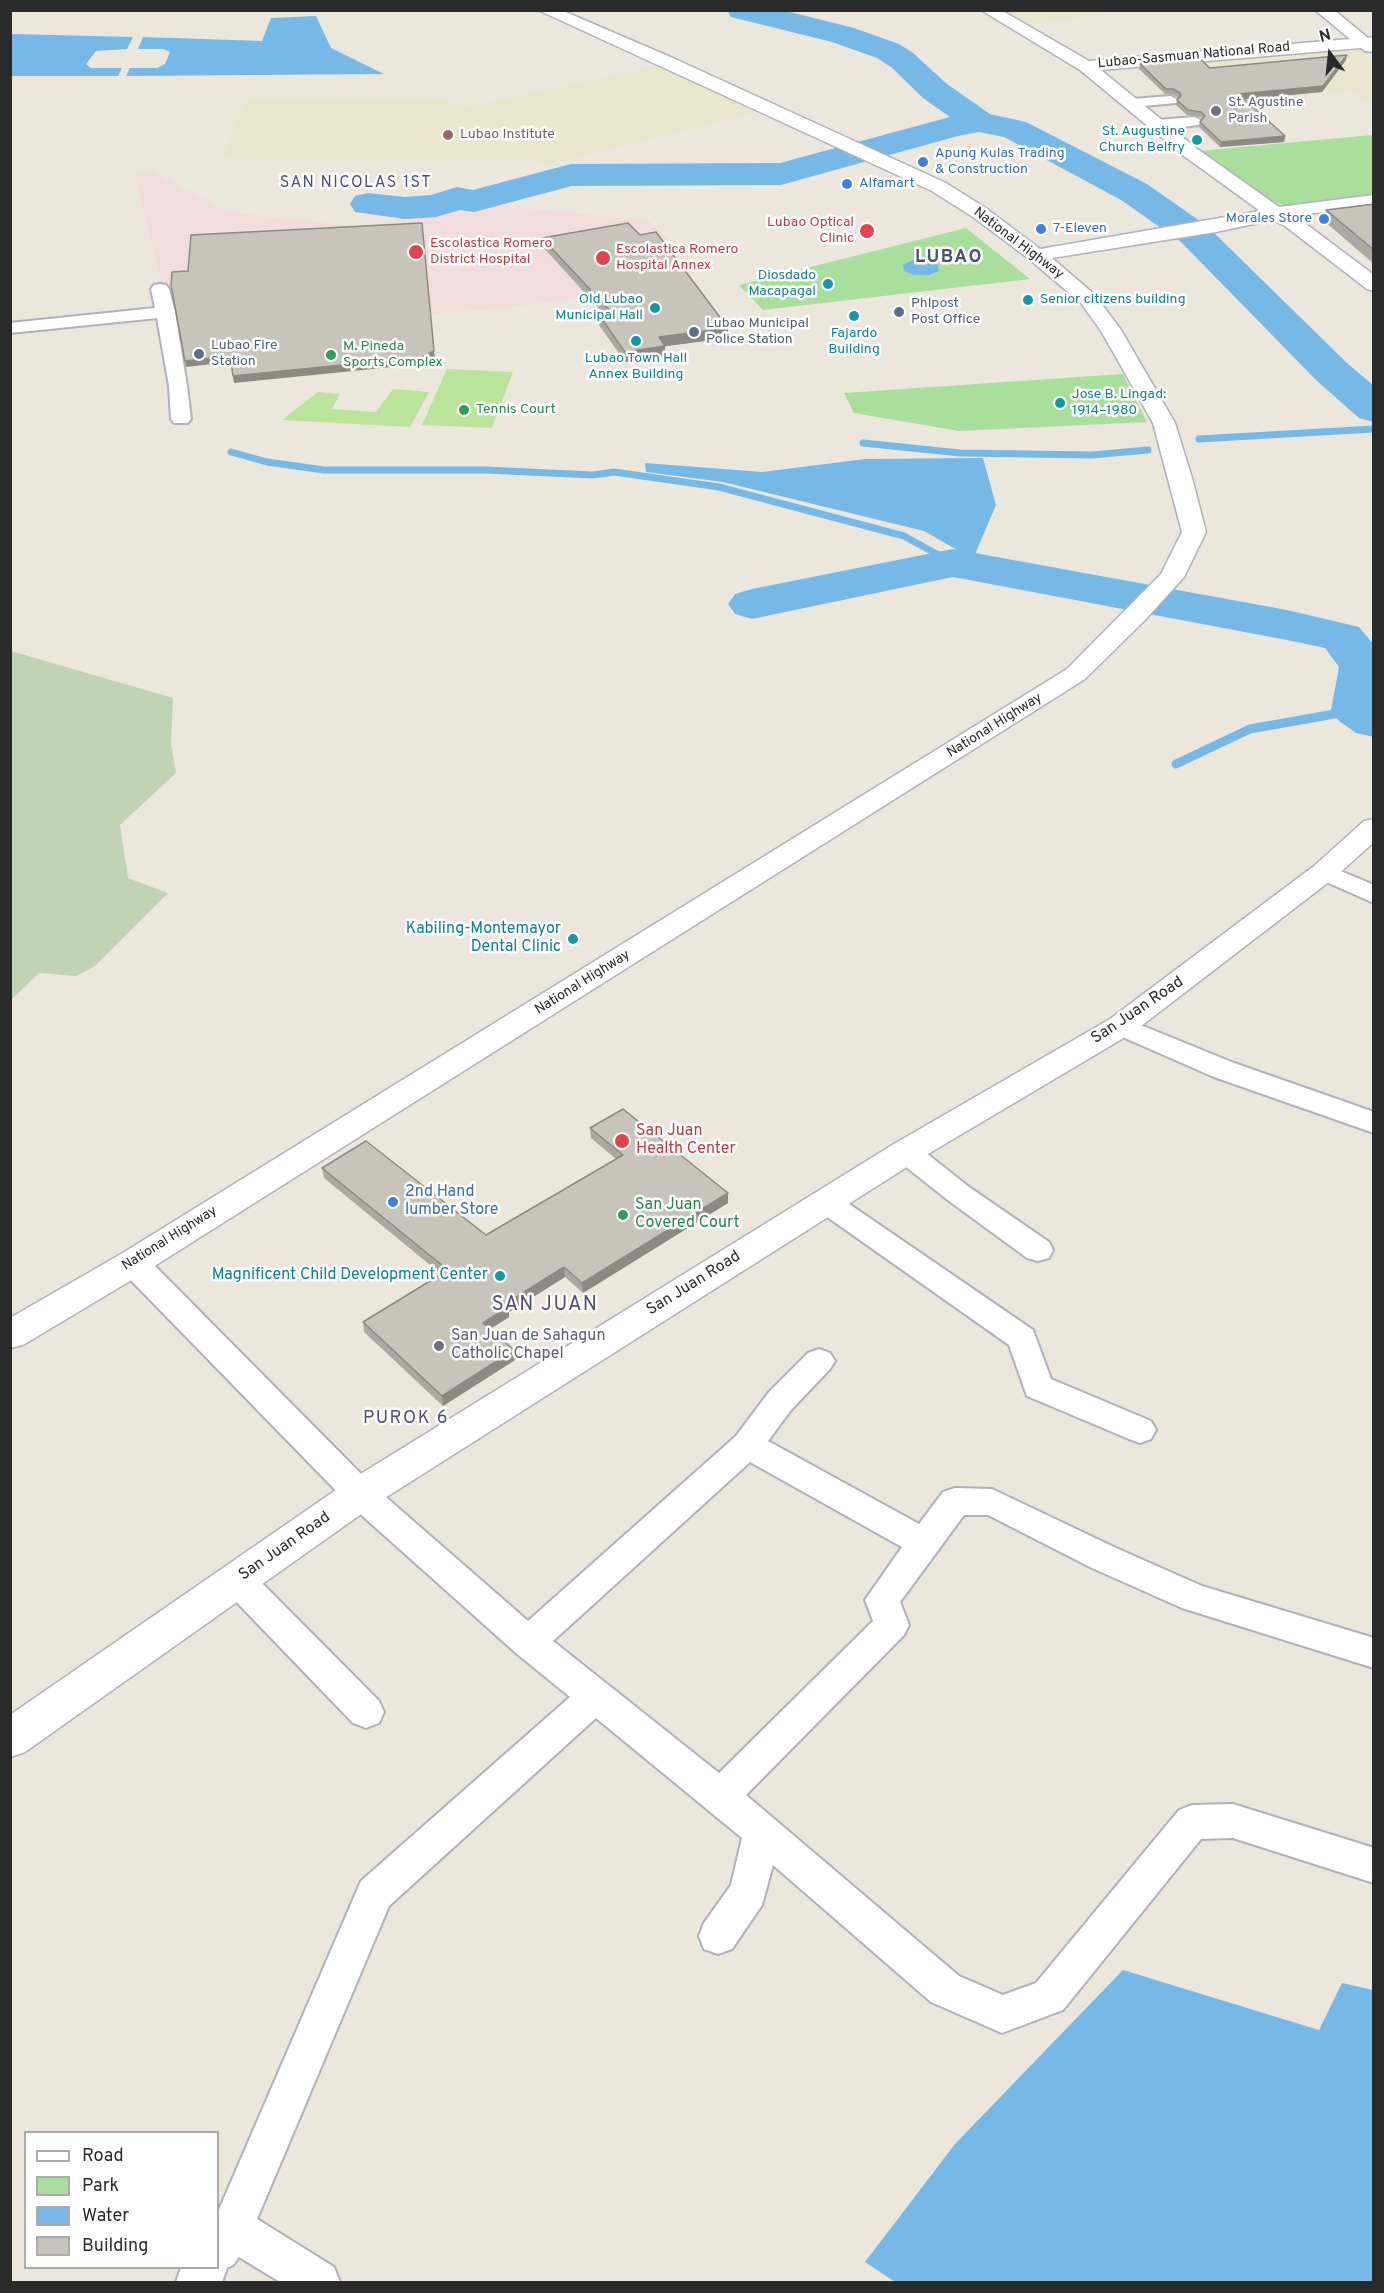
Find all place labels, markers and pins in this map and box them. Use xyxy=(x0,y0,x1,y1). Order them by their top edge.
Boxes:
place label: St. Agustine Parish xyxy=(1228,95,1303,128)
marker: St. Agustine Parish xyxy=(1209,104,1223,118)
place label: St. Augustine Church Belfry xyxy=(1099,124,1185,156)
place label: Lubao Institute xyxy=(460,127,555,143)
marker: Lubao Institute xyxy=(441,128,455,142)
marker: St. Augustine Church Belfry xyxy=(1190,133,1204,147)
place label: Apung Kulas Trading & Construction xyxy=(935,146,1065,178)
marker: Apung Kulas Trading & Construction xyxy=(916,155,930,169)
place label: Alfamart xyxy=(859,176,915,192)
marker: Alfamart xyxy=(840,177,854,191)
place label: Morales Store xyxy=(1226,211,1312,227)
marker: Morales Store xyxy=(1317,212,1331,226)
place label: Lubao Optical Clinic xyxy=(767,215,854,248)
place label: 7-Eleven xyxy=(1053,221,1107,237)
marker: Lubao Optical Clinic xyxy=(858,222,876,240)
marker: 7-Eleven xyxy=(1034,222,1048,236)
place label: Escolastica Romero District Hospital xyxy=(430,236,552,268)
place label: Escolastica Romero Hospital Annex xyxy=(616,242,738,274)
marker: Escolastica Romero District Hospital xyxy=(407,243,425,261)
marker: Escolastica Romero Hospital Annex xyxy=(594,249,612,267)
place label: Diosdado Macapagal xyxy=(748,268,816,300)
marker: Diosdado Macapagal xyxy=(821,277,835,291)
place label: Old Lubao Municipal Hall xyxy=(555,292,643,324)
place label: Senior citizens building xyxy=(1040,292,1186,308)
marker: Senior citizens building xyxy=(1021,293,1035,307)
place label: Phlpost Post Office xyxy=(911,296,980,328)
marker: Old Lubao Municipal Hall xyxy=(648,301,662,315)
marker: Phlpost Post Office xyxy=(892,305,906,319)
marker: Fajardo Building xyxy=(847,309,861,323)
place label: Lubao Municipal Police Station xyxy=(706,316,809,348)
marker: Lubao Municipal Police Station xyxy=(687,325,701,339)
place label: Fajardo Building xyxy=(828,326,880,358)
marker: Lubao Town Hall Annex Building xyxy=(629,334,643,348)
place label: Lubao Fire Station xyxy=(211,338,277,370)
place label: M. Pineda Sports Complex xyxy=(343,339,443,372)
marker: Lubao Fire Station xyxy=(192,347,206,361)
marker: M. Pineda Sports Complex xyxy=(324,348,338,362)
place label: Lubao Town Hall Annex Building xyxy=(585,351,687,384)
place label: Jose B. Lingad: 1914–1980 xyxy=(1072,387,1166,419)
marker: Jose B. Lingad: 1914–1980 xyxy=(1053,396,1067,410)
place label: Tennis Court xyxy=(476,402,556,418)
marker: Tennis Court xyxy=(457,403,471,417)
place label: Kabiling-Montemayor Dental Clinic xyxy=(406,920,561,958)
marker: Kabiling-Montemayor Dental Clinic xyxy=(566,932,580,946)
place label: San Juan Health Center xyxy=(636,1122,736,1160)
marker: San Juan Health Center xyxy=(613,1132,631,1150)
place label: 2nd Hand lumber Store xyxy=(405,1183,498,1221)
marker: 2nd Hand lumber Store xyxy=(386,1195,400,1209)
place label: San Juan Covered Court xyxy=(635,1196,740,1234)
marker: San Juan Covered Court xyxy=(616,1208,630,1222)
place label: Magnificent Child Development Center xyxy=(212,1266,488,1286)
marker: Magnificent Child Development Center xyxy=(493,1269,507,1283)
place label: San Juan de Sahagun Catholic Chapel xyxy=(451,1327,605,1365)
marker: San Juan de Sahagun Catholic Chapel xyxy=(432,1339,446,1353)

